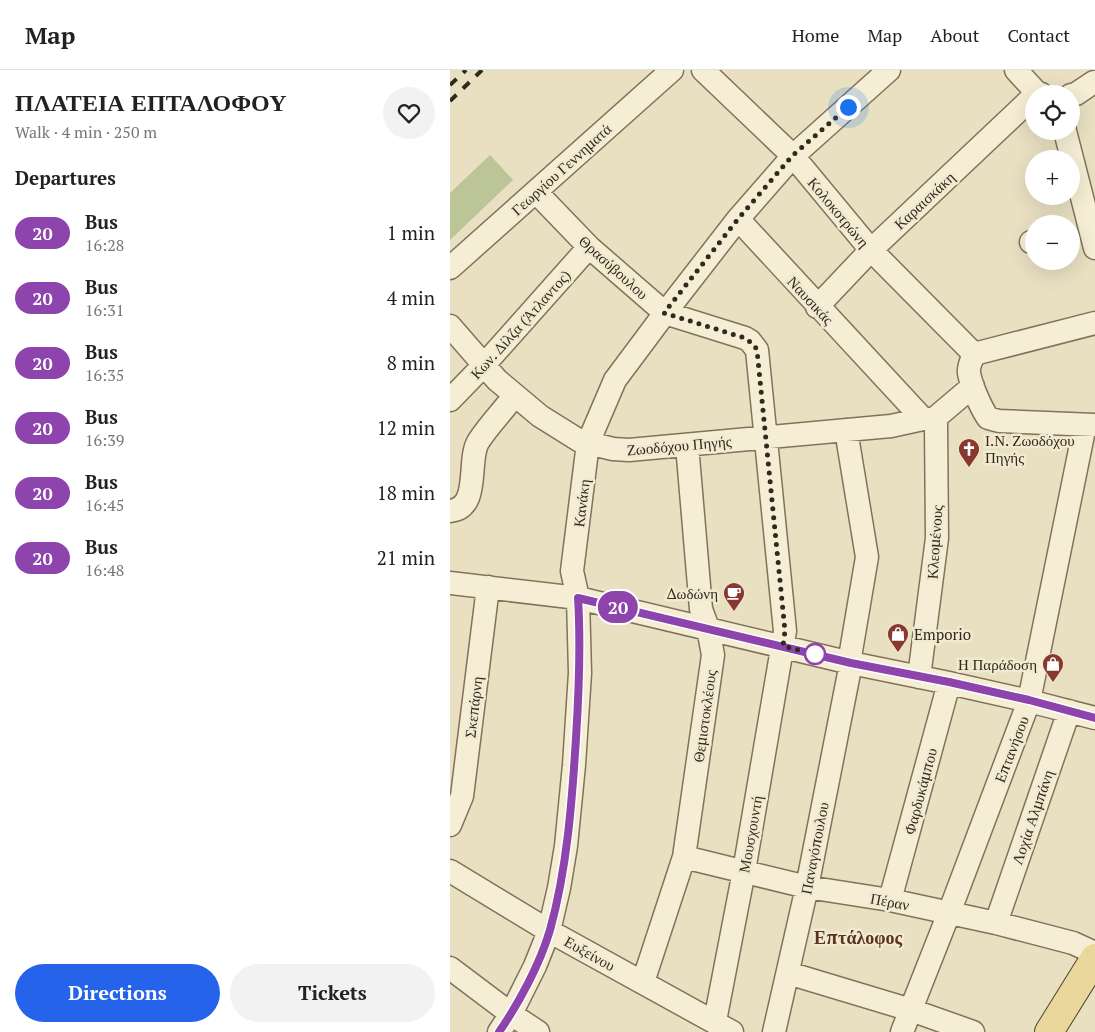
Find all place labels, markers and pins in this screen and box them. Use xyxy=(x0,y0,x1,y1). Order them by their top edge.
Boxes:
place label: Ι.Ν. Ζωοδόχου Πηγής xyxy=(985,430,1075,467)
church icon: Ι.Ν. Ζωοδόχου Πηγής xyxy=(957,437,981,468)
cafe icon: Δωδώνη xyxy=(722,581,746,612)
place label: Δωδώνη xyxy=(667,583,718,603)
shop icon: Emporio xyxy=(886,622,910,653)
place label: Emporio xyxy=(914,624,971,644)
unlabelled marker xyxy=(804,643,826,665)
shop icon: Η Παράδοση xyxy=(1041,652,1065,683)
place label: Η Παράδοση xyxy=(958,654,1037,674)

